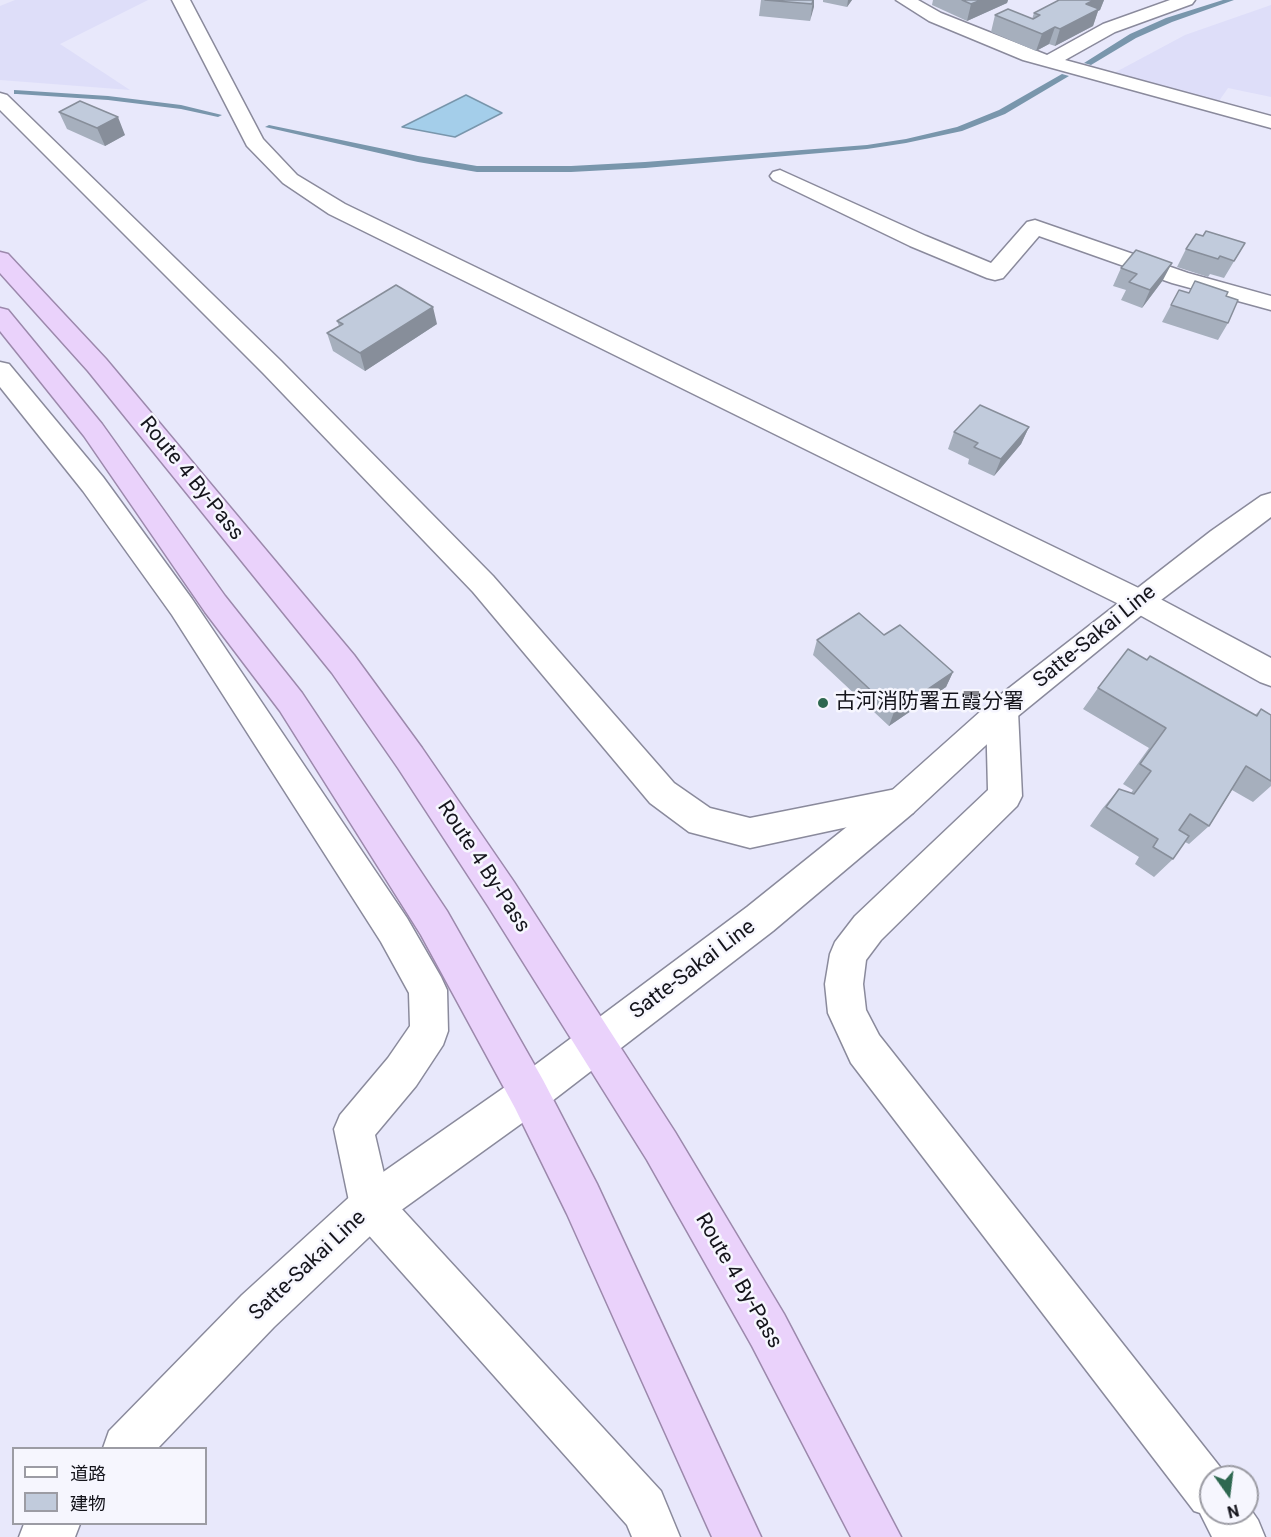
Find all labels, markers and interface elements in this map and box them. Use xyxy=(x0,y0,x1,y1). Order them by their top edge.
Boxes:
street label: Route 4 By-Pass xyxy=(133,412,249,546)
street label: Satte-Sakai Line xyxy=(1029,580,1161,694)
place label: 古河消防署五霞分署 xyxy=(835,690,1024,716)
marker: 古河消防署五霞分署 xyxy=(816,696,830,710)
street label: Route 4 By-Pass xyxy=(431,796,535,938)
street label: Satte-Sakai Line xyxy=(626,915,760,1025)
street label: Satte-Sakai Line xyxy=(245,1206,371,1326)
street label: Route 4 By-Pass xyxy=(689,1209,787,1353)
legend xyxy=(12,1447,207,1525)
text: 道路 xyxy=(70,1463,106,1484)
north arrow xyxy=(1199,1465,1259,1525)
text: 建物 xyxy=(70,1493,106,1514)
text: N xyxy=(1225,1500,1241,1522)

